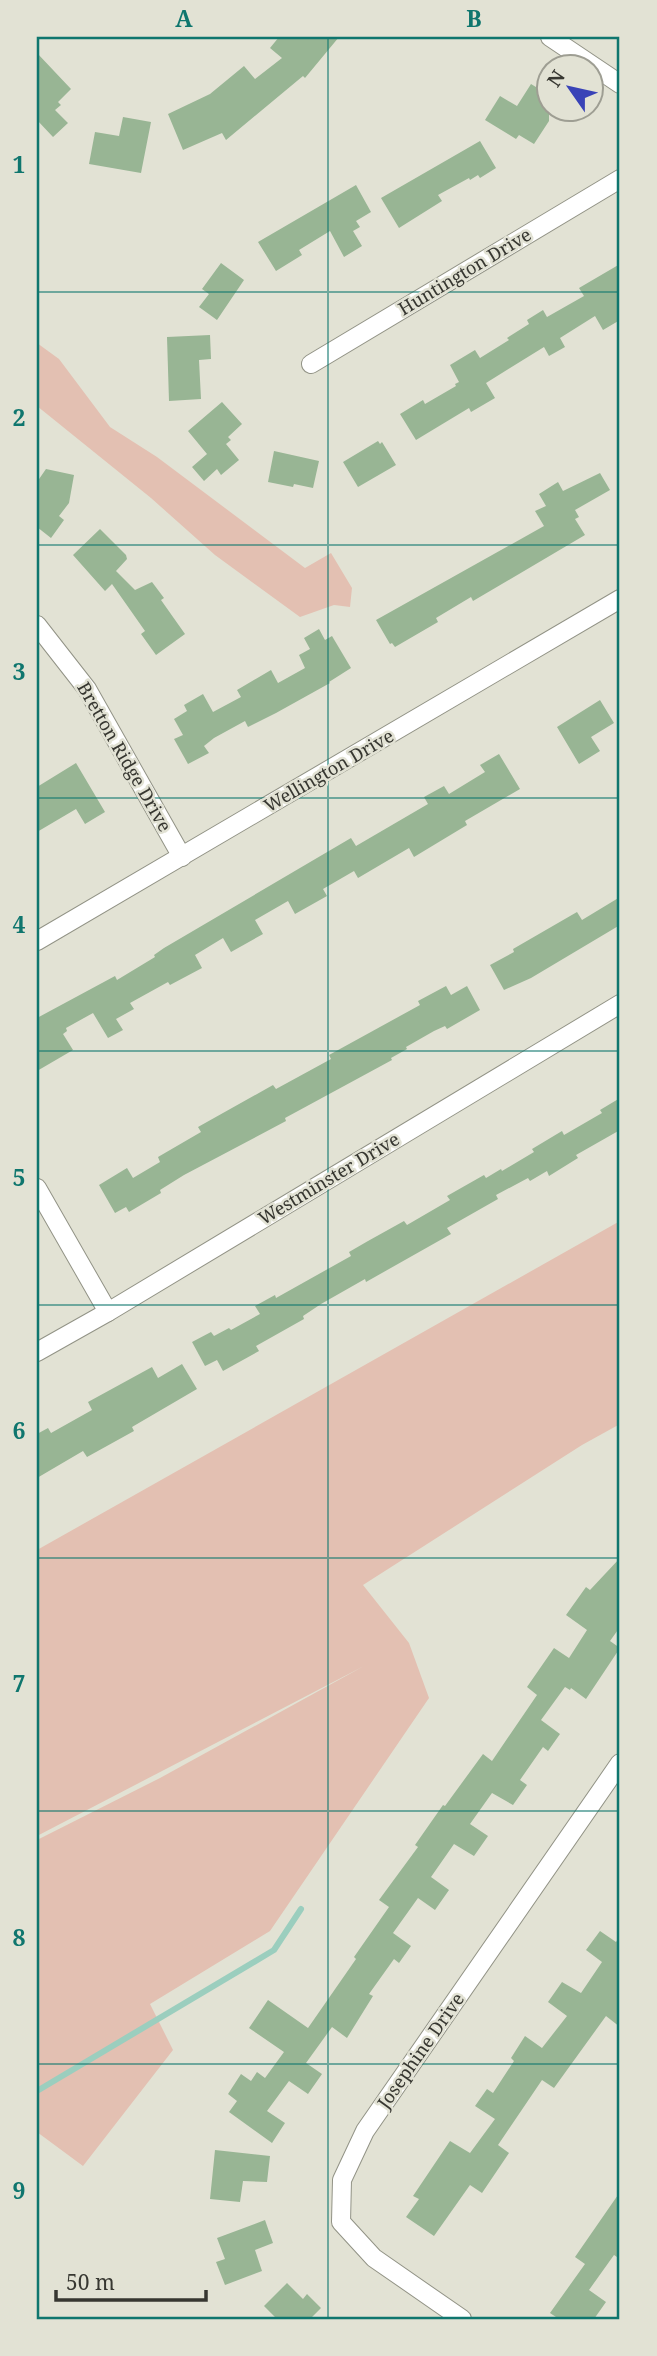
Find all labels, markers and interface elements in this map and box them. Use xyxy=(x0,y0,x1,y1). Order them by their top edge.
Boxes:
text: A xyxy=(175,2,193,34)
text: B xyxy=(466,2,482,34)
north arrow xyxy=(534,52,604,122)
text: N xyxy=(541,65,571,92)
text: 1 xyxy=(13,148,26,180)
street label: Huntington Drive xyxy=(394,222,535,320)
text: 2 xyxy=(13,401,26,433)
text: 3 xyxy=(13,655,26,687)
street label: Bretton Ridge Drive xyxy=(72,677,178,836)
street label: Wellington Drive xyxy=(259,723,398,817)
text: 4 xyxy=(13,908,26,940)
street label: Westminster Drive xyxy=(253,1126,404,1230)
text: 5 xyxy=(13,1161,26,1193)
text: 6 xyxy=(13,1414,26,1446)
text: 7 xyxy=(13,1667,26,1699)
text: 8 xyxy=(13,1921,26,1953)
street label: Josephine Drive xyxy=(371,1988,469,2114)
text: 9 xyxy=(13,2174,26,2206)
scale bar xyxy=(56,2258,206,2302)
text: 50 m xyxy=(66,2268,115,2296)

